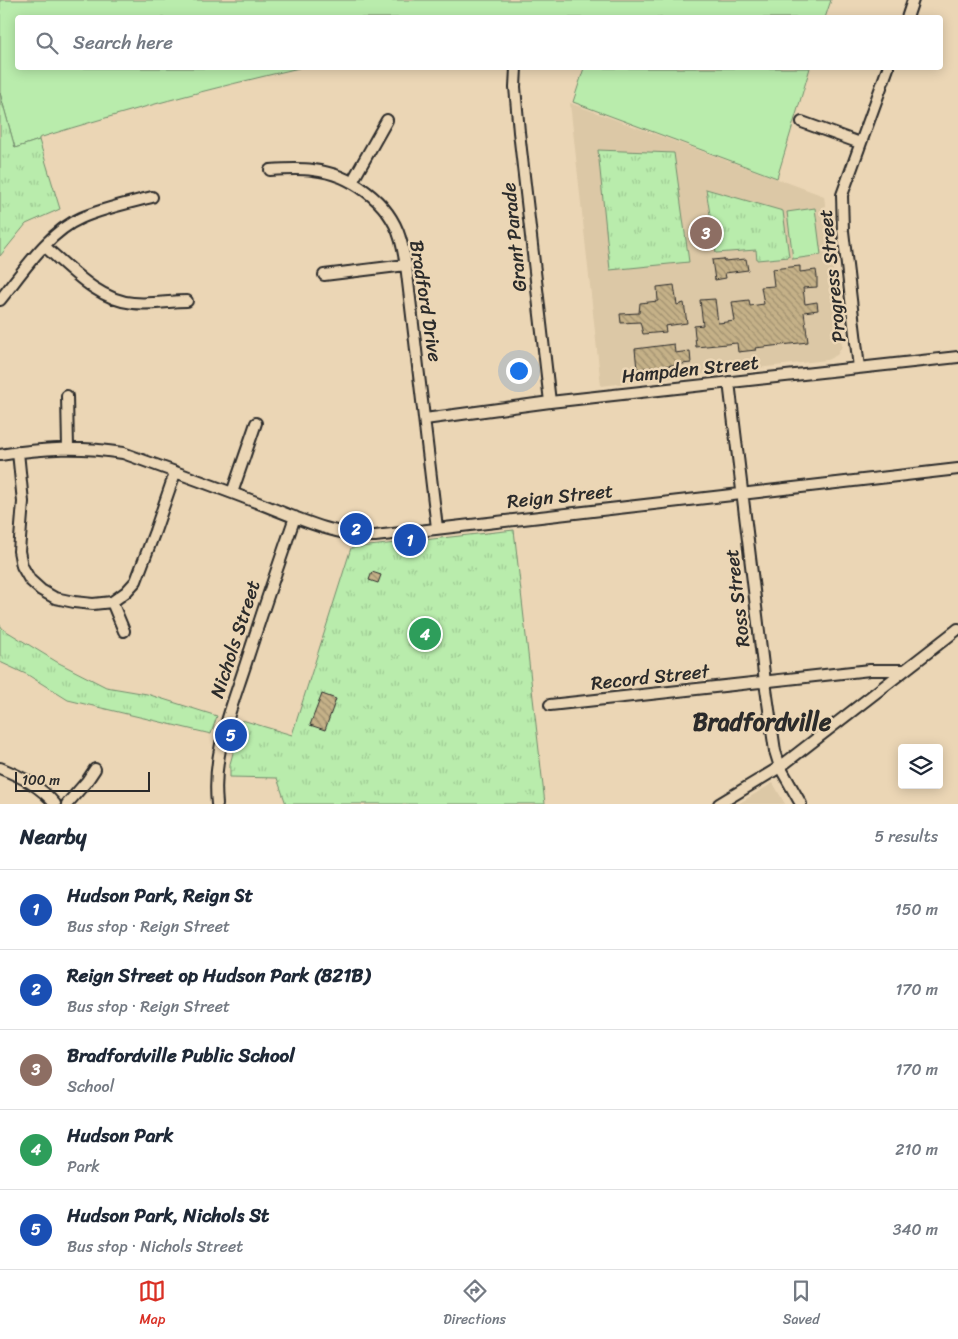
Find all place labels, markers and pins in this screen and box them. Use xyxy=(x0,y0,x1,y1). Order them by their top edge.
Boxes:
pin: 3 xyxy=(690,214,722,252)
pin: 2 xyxy=(340,510,372,548)
pin: 1 xyxy=(394,521,426,559)
pin: 4 xyxy=(409,615,441,653)
pin: 5 xyxy=(215,716,247,754)

